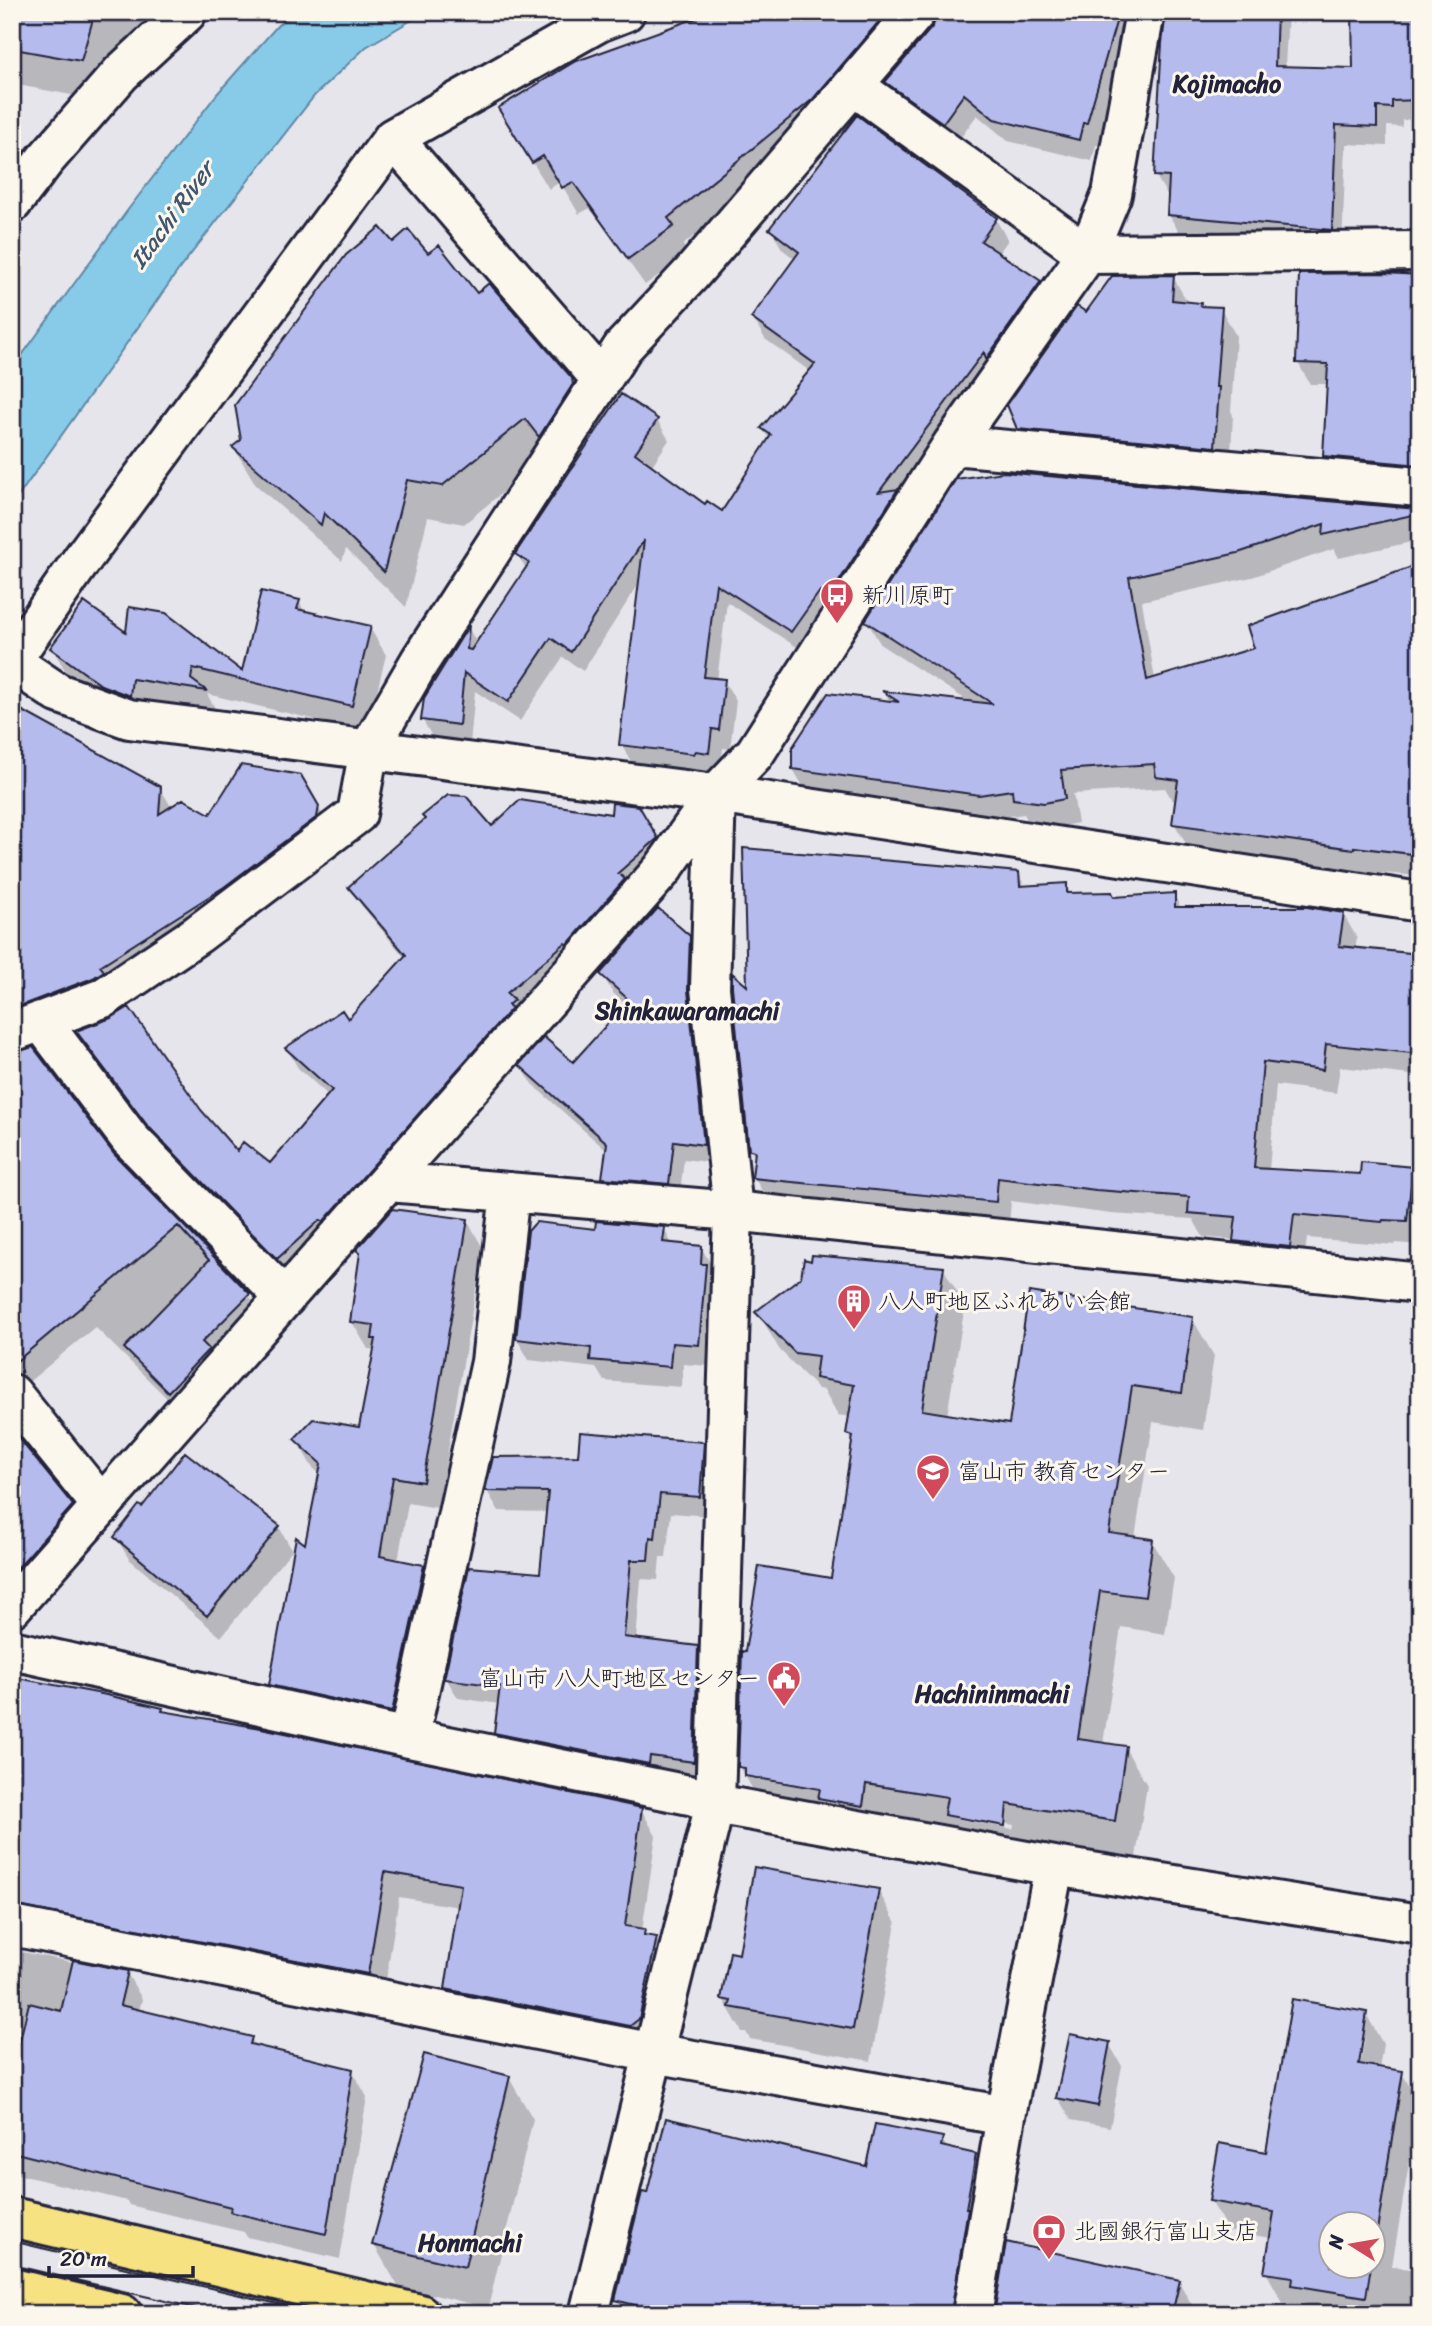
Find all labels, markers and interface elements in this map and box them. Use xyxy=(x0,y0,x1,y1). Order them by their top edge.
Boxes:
district label: Kojimacho xyxy=(1172,63,1282,105)
water label: Itachi River xyxy=(118,149,228,278)
place label: 新川原町 xyxy=(862,575,954,616)
bus stop icon: 新川原町 xyxy=(818,576,856,625)
district label: Shinkawaramachi xyxy=(594,990,780,1032)
place label: 八人町地区ふれあい会館 xyxy=(878,1281,1131,1322)
building icon: 八人町地区ふれあい会館 xyxy=(835,1282,873,1331)
place label: 富山市 教育センター xyxy=(958,1451,1170,1492)
school or university icon: 富山市 教育センター xyxy=(914,1452,952,1501)
place label: 富山市 八人町地区センター xyxy=(479,1658,760,1699)
public building icon: 富山市 八人町地区センター xyxy=(765,1659,803,1708)
district label: Hachininmachi xyxy=(915,1673,1071,1715)
north arrow xyxy=(1316,2210,1386,2280)
place label: 北國銀行富山支店 xyxy=(1074,2211,1258,2252)
bank icon: 北國銀行富山支店 xyxy=(1030,2212,1068,2261)
district label: Honmachi xyxy=(418,2222,523,2264)
text: N xyxy=(1318,2231,1353,2252)
scale bar xyxy=(49,2235,192,2279)
text: 20 m xyxy=(60,2240,107,2278)

